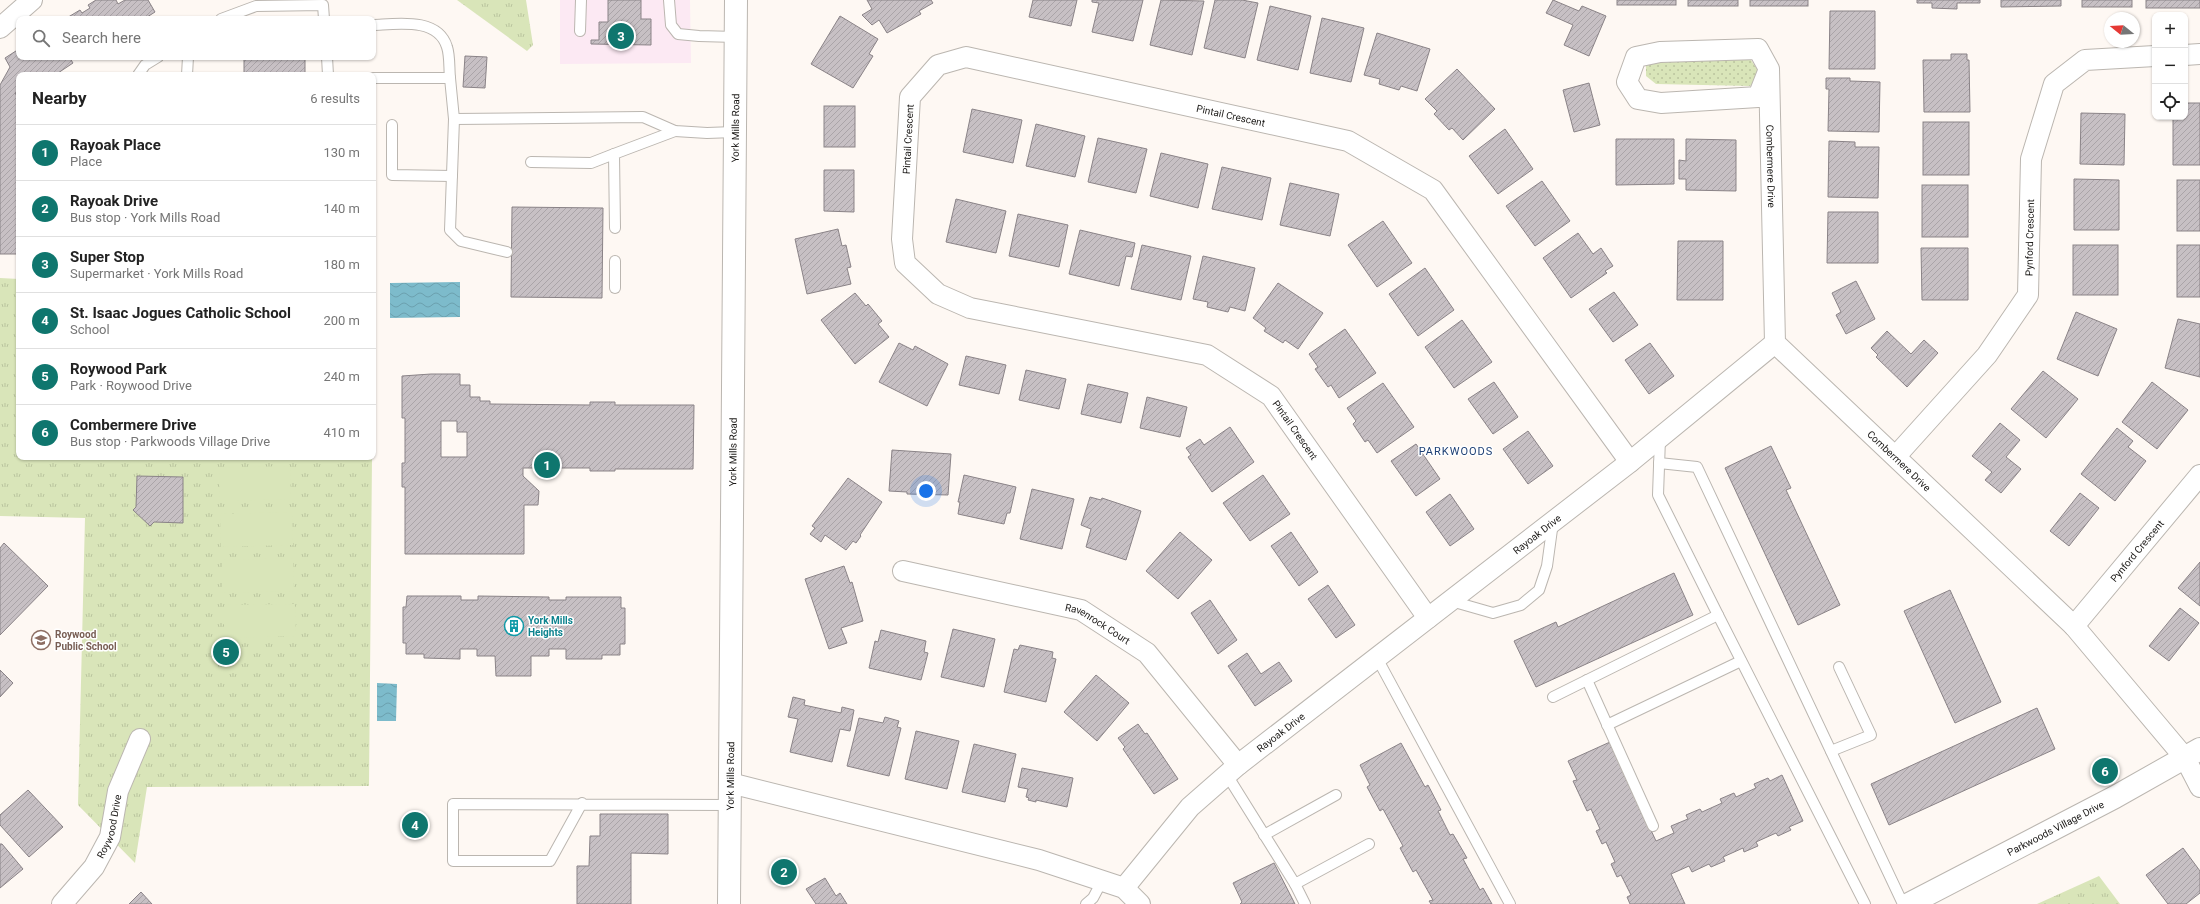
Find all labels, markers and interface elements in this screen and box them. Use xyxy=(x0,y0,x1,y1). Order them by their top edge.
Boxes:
north arrow xyxy=(2104,12,2140,48)
map controls xyxy=(2152,12,2188,120)
button: + xyxy=(2152,12,2188,48)
search box xyxy=(16,16,376,60)
pin: 3 xyxy=(608,21,634,51)
icon: search xyxy=(30,27,52,49)
text: Search here xyxy=(62,29,141,47)
button: − xyxy=(2152,48,2188,84)
button: locate xyxy=(2152,84,2188,120)
text: Nearby xyxy=(32,88,87,108)
text: 6 results xyxy=(310,91,360,106)
street label: York Mills Road xyxy=(729,93,741,163)
street label: Pintail Crescent xyxy=(1196,102,1266,128)
street label: Pintail Crescent xyxy=(900,104,915,174)
street label: Combermere Drive xyxy=(1765,125,1778,208)
text: Rayoak Place xyxy=(70,136,161,154)
text: 1 xyxy=(41,145,49,160)
text: 130 m xyxy=(323,145,360,160)
text: Place xyxy=(70,154,102,169)
text: Rayoak Drive xyxy=(70,192,158,210)
street label: Pynford Crescent xyxy=(2023,199,2036,276)
text: 2 xyxy=(41,201,49,216)
text: 140 m xyxy=(323,201,360,216)
text: Bus stop · York Mills Road xyxy=(70,210,220,225)
text: Super Stop xyxy=(70,248,144,266)
text: 3 xyxy=(41,257,49,272)
text: 180 m xyxy=(323,257,360,272)
text: Supermarket · York Mills Road xyxy=(70,266,243,281)
text: St. Isaac Jogues Catholic School xyxy=(70,304,291,322)
text: 4 xyxy=(41,313,49,328)
text: 200 m xyxy=(323,313,360,328)
text: School xyxy=(70,322,110,337)
text: Roywood Park xyxy=(70,360,167,378)
text: 5 xyxy=(41,369,49,384)
text: 240 m xyxy=(323,369,360,384)
text: Park · Roywood Drive xyxy=(70,378,192,393)
street label: Pintail Crescent xyxy=(1270,398,1320,462)
text: Combermere Drive xyxy=(70,416,196,434)
street label: York Mills Road xyxy=(727,417,738,487)
text: 6 xyxy=(41,425,49,440)
text: 410 m xyxy=(323,425,360,440)
street label: Combermere Drive xyxy=(1865,428,1933,493)
text: Bus stop · Parkwoods Village Drive xyxy=(70,434,270,449)
district label: PARKWOODS xyxy=(1419,445,1493,458)
pin: 1 xyxy=(534,450,560,480)
your location xyxy=(916,481,936,501)
street label: Rayoak Drive xyxy=(1511,512,1563,556)
street label: Pynford Crescent xyxy=(2108,518,2166,584)
street label: Ravenrock Court xyxy=(1064,601,1132,646)
building icon: York Mills Heights xyxy=(503,615,525,637)
place label: York Mills Heights xyxy=(528,615,573,638)
school or university icon: Roywood Public School xyxy=(30,629,52,651)
place label: Roywood Public School xyxy=(55,629,117,652)
pin: 5 xyxy=(213,637,239,667)
street label: Rayoak Drive xyxy=(1254,710,1307,754)
street label: York Mills Road xyxy=(724,741,736,811)
pin: 6 xyxy=(2092,756,2118,786)
street label: Roywood Drive xyxy=(94,794,123,860)
street label: Parkwoods Village Drive xyxy=(2005,798,2106,858)
pin: 4 xyxy=(402,810,428,840)
pin: 2 xyxy=(771,857,797,887)

